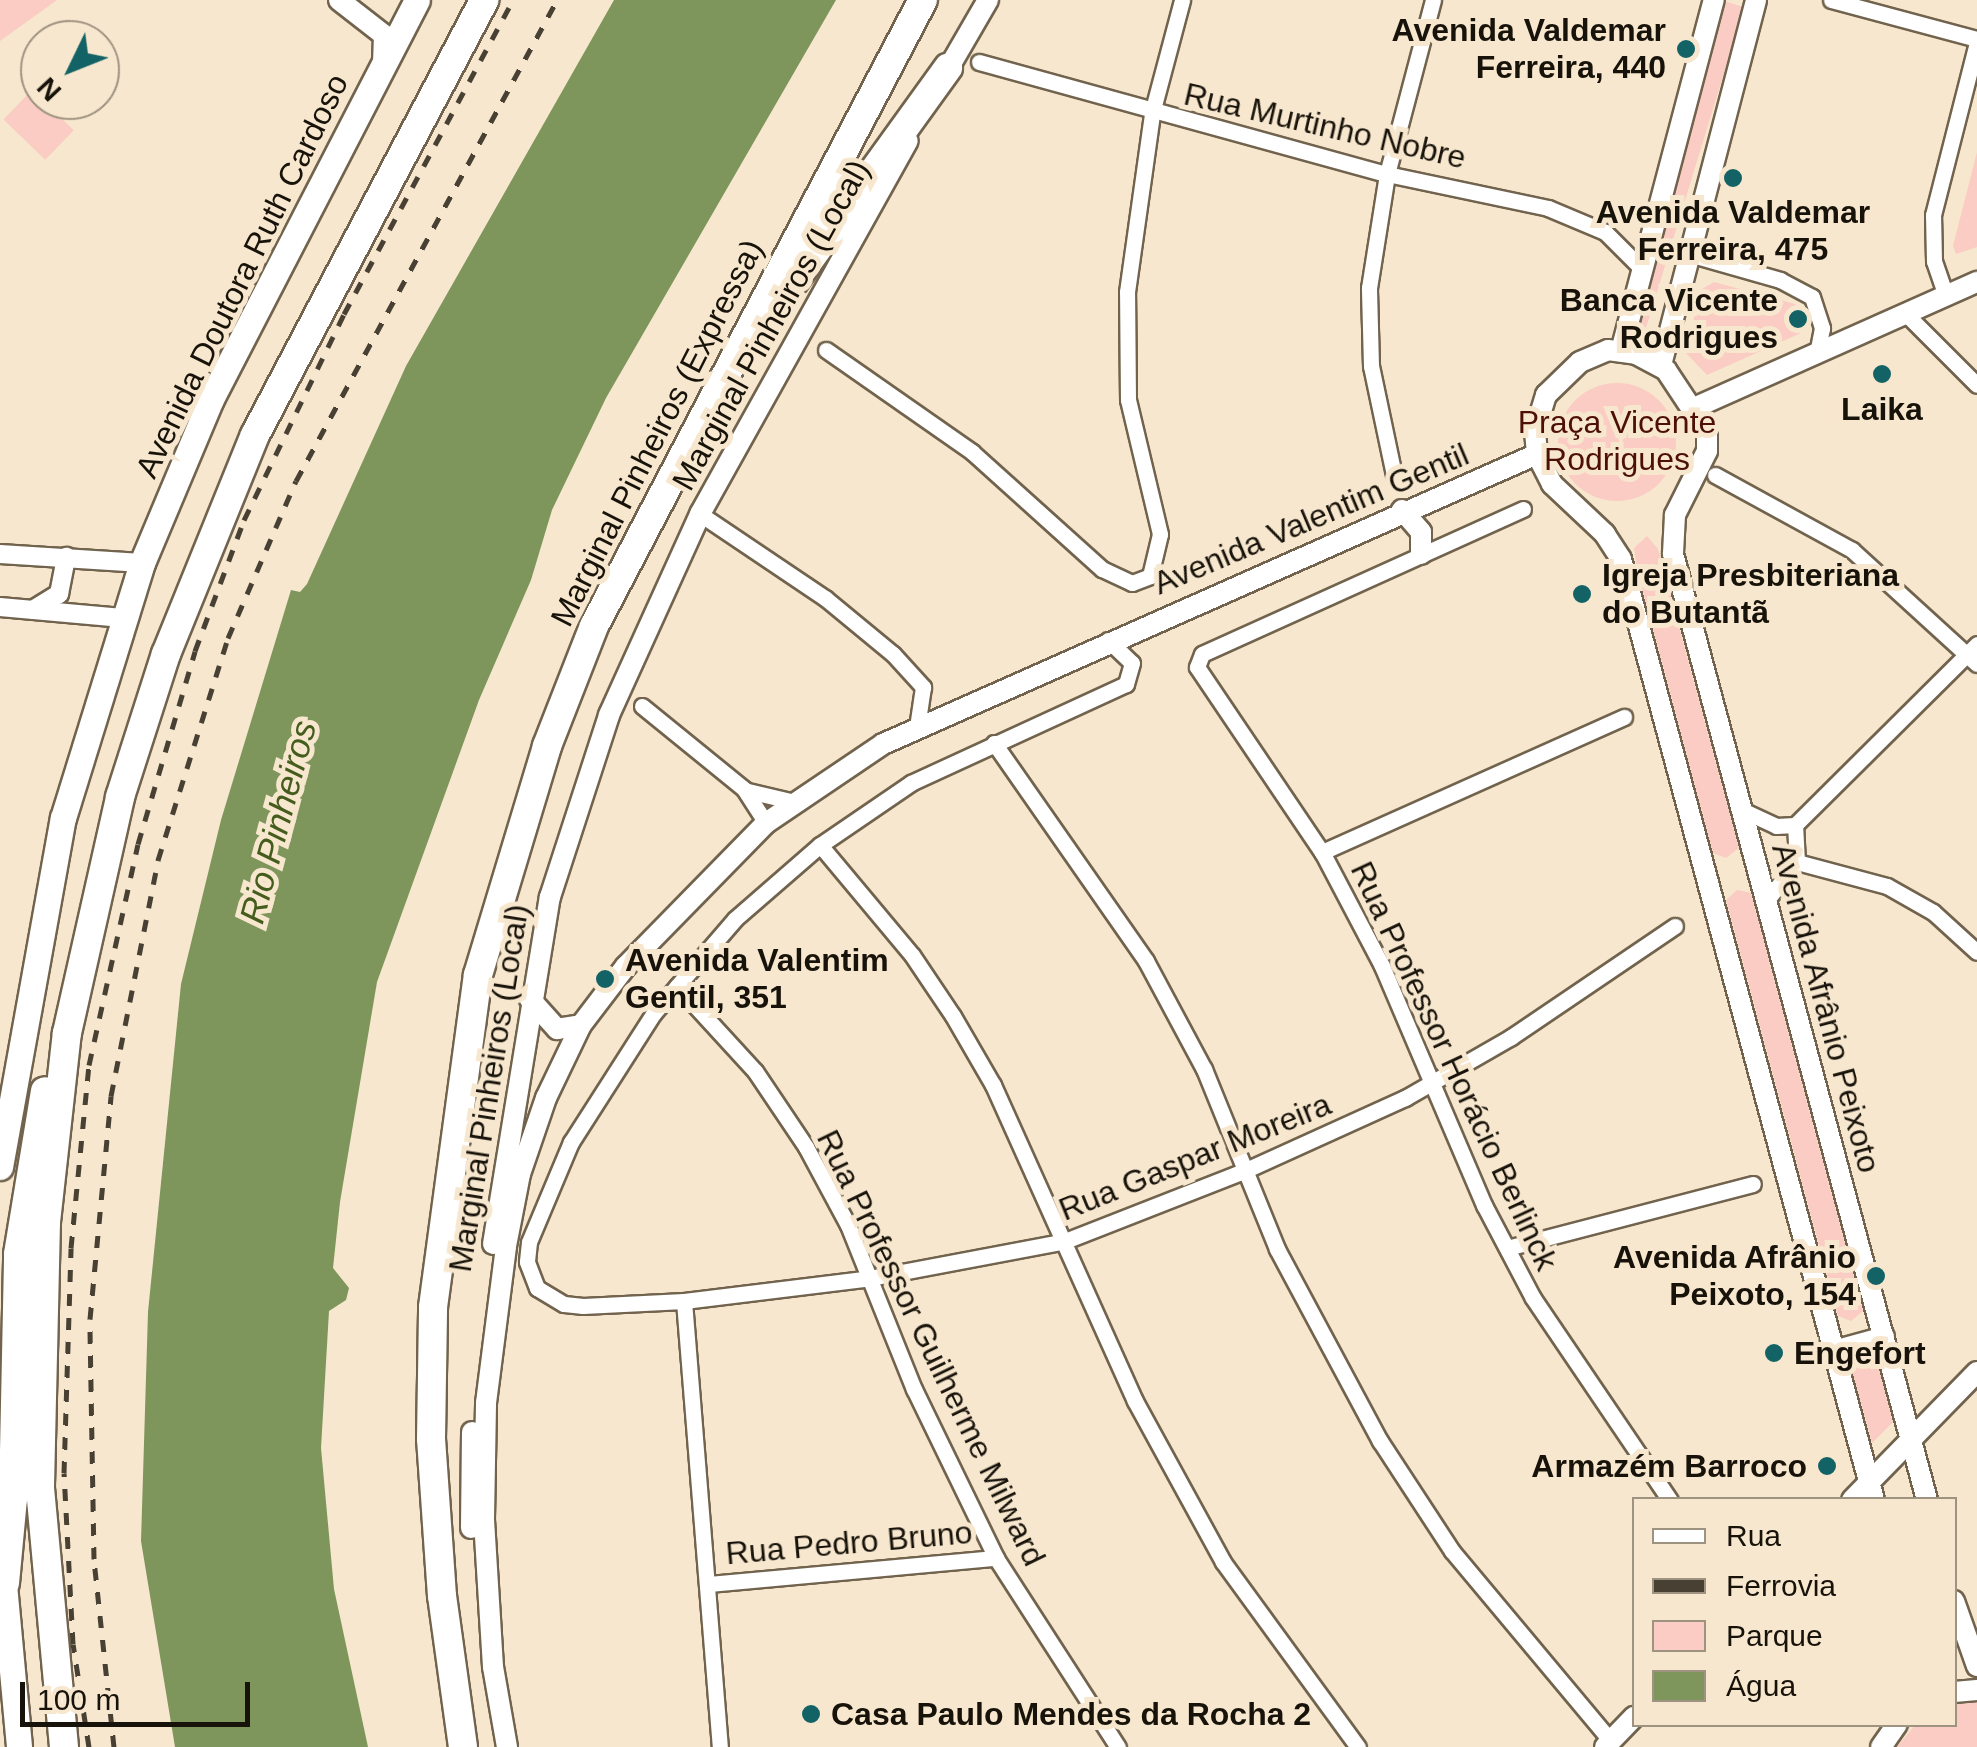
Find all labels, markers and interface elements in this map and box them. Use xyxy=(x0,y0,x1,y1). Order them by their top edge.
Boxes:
place label: Avenida Valdemar Ferreira, 440 xyxy=(1391,12,1666,87)
north arrow xyxy=(20,20,120,120)
marker: Avenida Valdemar Ferreira, 440 xyxy=(1675,38,1697,60)
street label: Avenida Doutora Ruth Cardoso xyxy=(127,68,357,484)
text: N xyxy=(31,71,67,107)
street label: Rua Murtinho Nobre xyxy=(1180,75,1470,177)
street label: Marginal Pinheiros (Local) xyxy=(664,153,878,497)
marker: Avenida Valdemar Ferreira, 475 xyxy=(1722,167,1744,189)
place label: Avenida Valdemar Ferreira, 475 xyxy=(1596,194,1870,269)
street label: Marginal Pinheiros (Expressa) xyxy=(543,233,771,633)
place label: Banca Vicente Rodrigues xyxy=(1560,282,1778,357)
marker: Banca Vicente Rodrigues xyxy=(1787,308,1809,330)
marker: Laika xyxy=(1871,363,1893,385)
place label: Laika xyxy=(1841,390,1923,428)
park label: Praça Vicente Rodrigues xyxy=(1518,404,1716,479)
street label: Avenida Valentim Gentil xyxy=(1148,435,1474,603)
place label: Igreja Presbiteriana do Butantã xyxy=(1602,557,1899,632)
marker: Igreja Presbiteriana do Butantã xyxy=(1571,583,1593,605)
water label: Rio Pinheiros xyxy=(231,716,325,928)
street label: Avenida Afrânio Peixoto xyxy=(1763,838,1889,1178)
street label: Rua Professor Horácio Berlinck xyxy=(1342,856,1566,1276)
street label: Marginal Pinheiros (Local) xyxy=(441,901,537,1275)
place label: Avenida Valentim Gentil, 351 xyxy=(625,942,889,1017)
marker: Avenida Valentim Gentil, 351 xyxy=(594,968,616,990)
street label: Rua Gaspar Moreira xyxy=(1053,1085,1337,1229)
street label: Rua Professor Guilherme Milward xyxy=(808,1124,1054,1572)
place label: Avenida Afrânio Peixoto, 154 xyxy=(1612,1239,1856,1314)
marker: Avenida Afrânio Peixoto, 154 xyxy=(1865,1265,1887,1287)
place label: Engefort xyxy=(1794,1334,1926,1372)
marker: Engefort xyxy=(1763,1342,1785,1364)
place label: Armazém Barroco xyxy=(1531,1447,1807,1485)
marker: Armazém Barroco xyxy=(1816,1455,1838,1477)
legend xyxy=(1632,1497,1957,1727)
street label: Rua Pedro Bruno xyxy=(724,1513,974,1573)
text: Rua xyxy=(1726,1519,1781,1552)
text: Ferrovia xyxy=(1726,1569,1836,1602)
text: Parque xyxy=(1726,1619,1823,1652)
scale bar xyxy=(25,1662,255,1724)
text: Água xyxy=(1726,1669,1796,1702)
text: 100 m xyxy=(37,1683,120,1716)
place label: Casa Paulo Mendes da Rocha 2 xyxy=(831,1695,1311,1733)
marker: Casa Paulo Mendes da Rocha 2 xyxy=(800,1703,822,1725)

